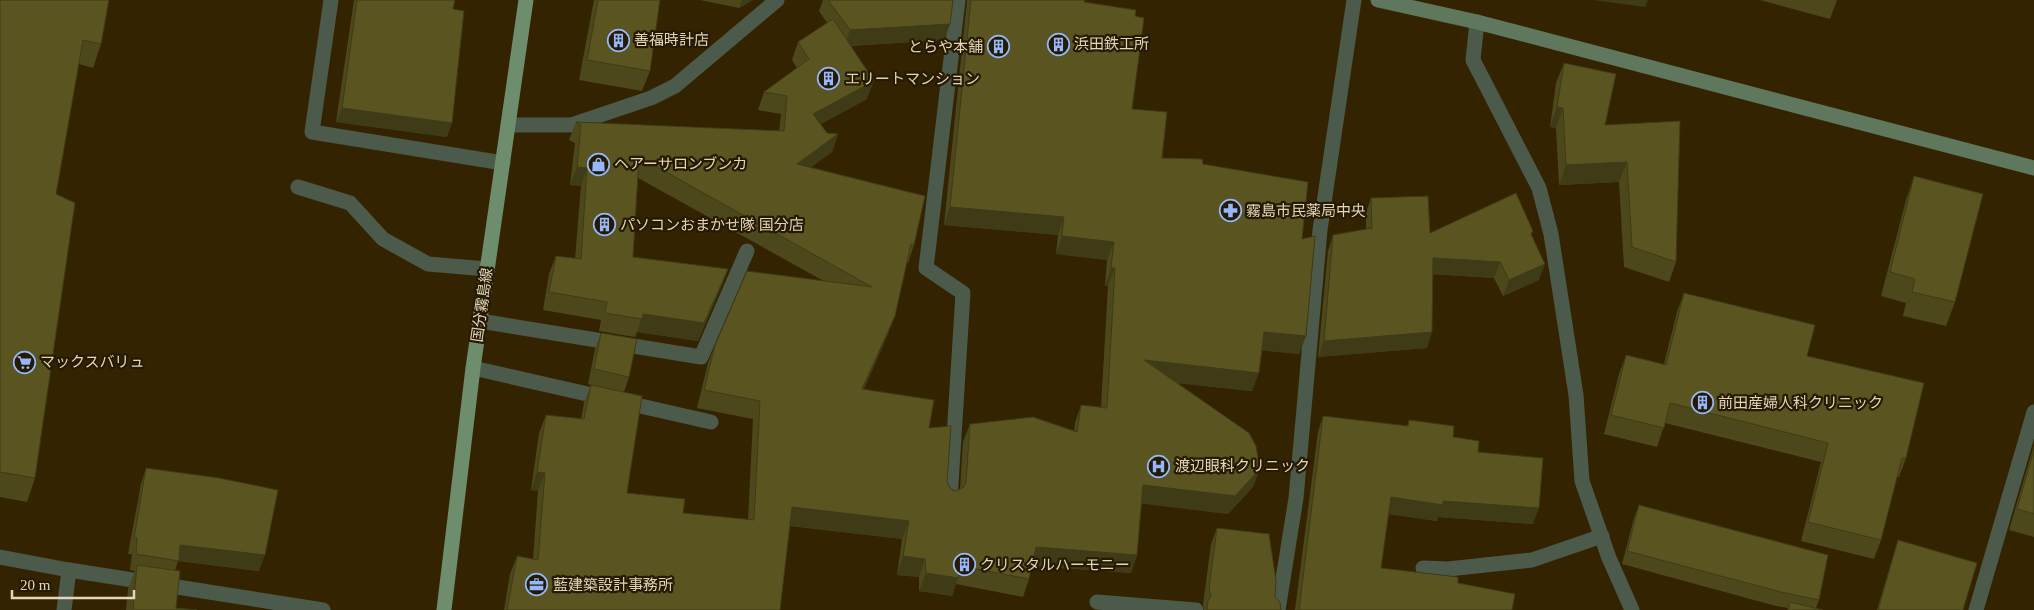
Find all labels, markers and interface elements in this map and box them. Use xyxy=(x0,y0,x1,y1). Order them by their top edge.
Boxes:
building icon: 善福時計店 xyxy=(606,28,630,52)
place label: 善福時計店 xyxy=(634,32,709,48)
building icon: 浜田鉄工所 xyxy=(1046,32,1070,56)
building icon: とらや本舗 xyxy=(987,35,1011,59)
place label: 浜田鉄工所 xyxy=(1074,36,1149,52)
place label: とらや本舗 xyxy=(908,39,983,55)
building icon: エリートマンション xyxy=(817,67,841,91)
place label: エリートマンション xyxy=(845,71,980,87)
shop icon: ヘアーサロンブンカ xyxy=(586,152,610,176)
place label: ヘアーサロンブンカ xyxy=(614,156,747,172)
pharmacy icon: 霧島市民薬局中央 xyxy=(1218,199,1242,223)
place label: 霧島市民薬局中央 xyxy=(1246,203,1366,219)
building icon: パソコンおまかせ隊 国分店 xyxy=(592,213,616,237)
place label: パソコンおまかせ隊 国分店 xyxy=(620,217,804,233)
street label: 国分霧島線 xyxy=(469,267,495,343)
supermarket icon: マックスバリュ xyxy=(12,350,36,374)
place label: マックスバリュ xyxy=(40,354,145,370)
building icon: 前田産婦人科クリニック xyxy=(1690,391,1714,415)
place label: 前田産婦人科クリニック xyxy=(1718,395,1883,411)
hospital icon: 渡辺眼科クリニック xyxy=(1147,454,1171,478)
place label: 渡辺眼科クリニック xyxy=(1175,458,1310,474)
building icon: クリスタルハーモニー xyxy=(952,553,976,577)
place label: クリスタルハーモニー xyxy=(980,557,1130,573)
scale bar xyxy=(12,568,135,600)
office icon: 藍建築設計事務所 xyxy=(525,573,549,597)
text: 20 m xyxy=(20,577,51,593)
place label: 藍建築設計事務所 xyxy=(553,577,673,593)

